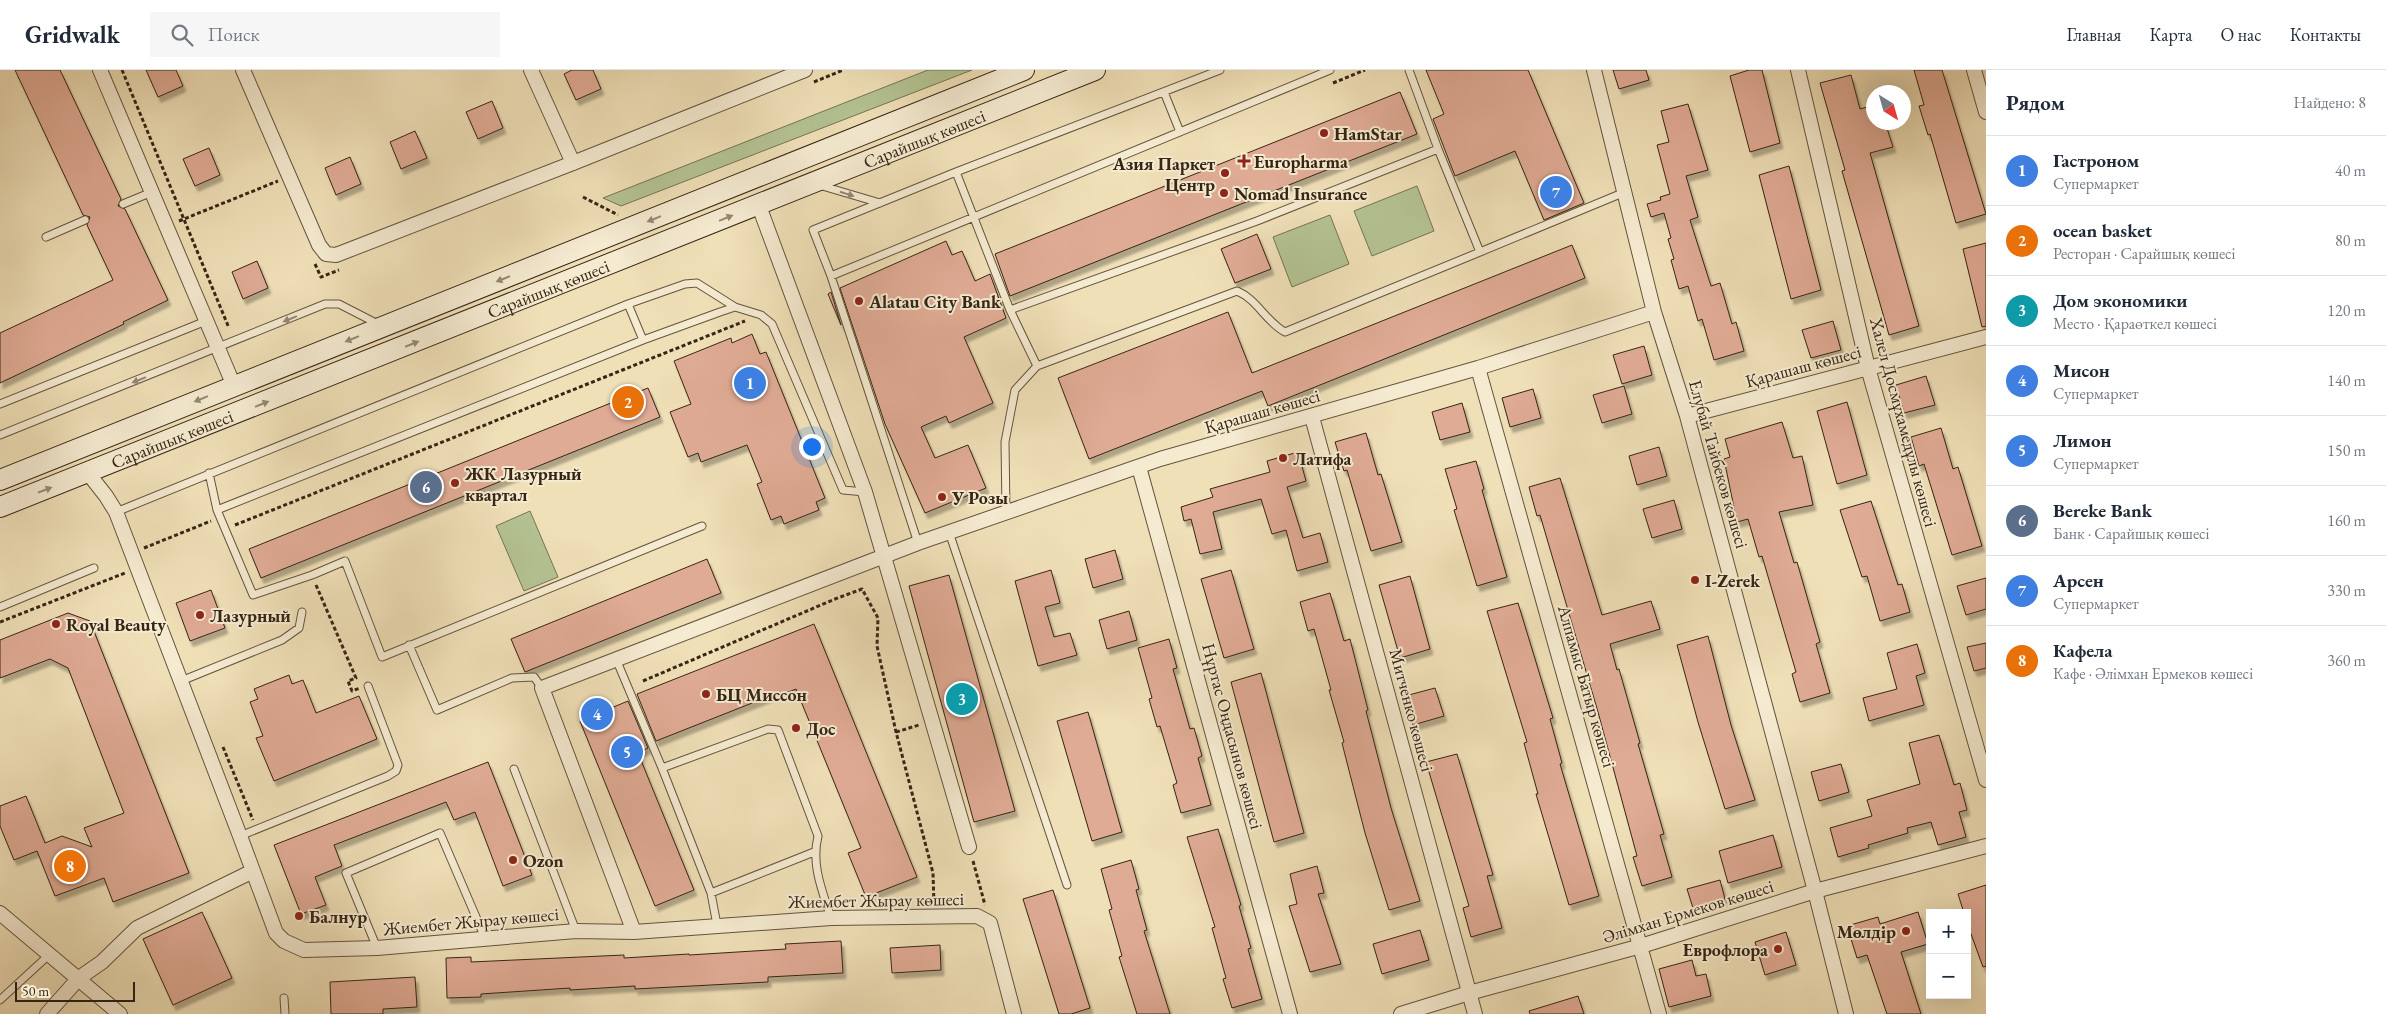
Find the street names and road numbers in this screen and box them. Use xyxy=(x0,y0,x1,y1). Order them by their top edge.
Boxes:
street label: Сарайшық көшесі xyxy=(860,103,989,173)
street label: Сарайшық көшесі xyxy=(484,253,613,323)
street label: Халел Досмұхамедұлы көшесі xyxy=(1865,314,1943,530)
street label: Қарашаш көшесі xyxy=(1742,339,1864,393)
street label: Елубай Тайбеков көшесі xyxy=(1684,377,1754,551)
street label: Қарашаш көшесі xyxy=(1202,383,1323,438)
street label: Сарайшық көшесі xyxy=(107,404,237,473)
street label: Алпамыс Батыр көшесі xyxy=(1553,601,1621,770)
street label: Нұртас Оңдасынов көшесі xyxy=(1197,641,1269,832)
street label: Митченко көшесі xyxy=(1385,646,1440,775)
street label: Әлімхан Ермеков көшесі xyxy=(1600,874,1777,948)
street label: Жиембет Жырау көшесі xyxy=(787,887,965,913)
street label: Жиембет Жырау көшесі xyxy=(381,902,560,940)

